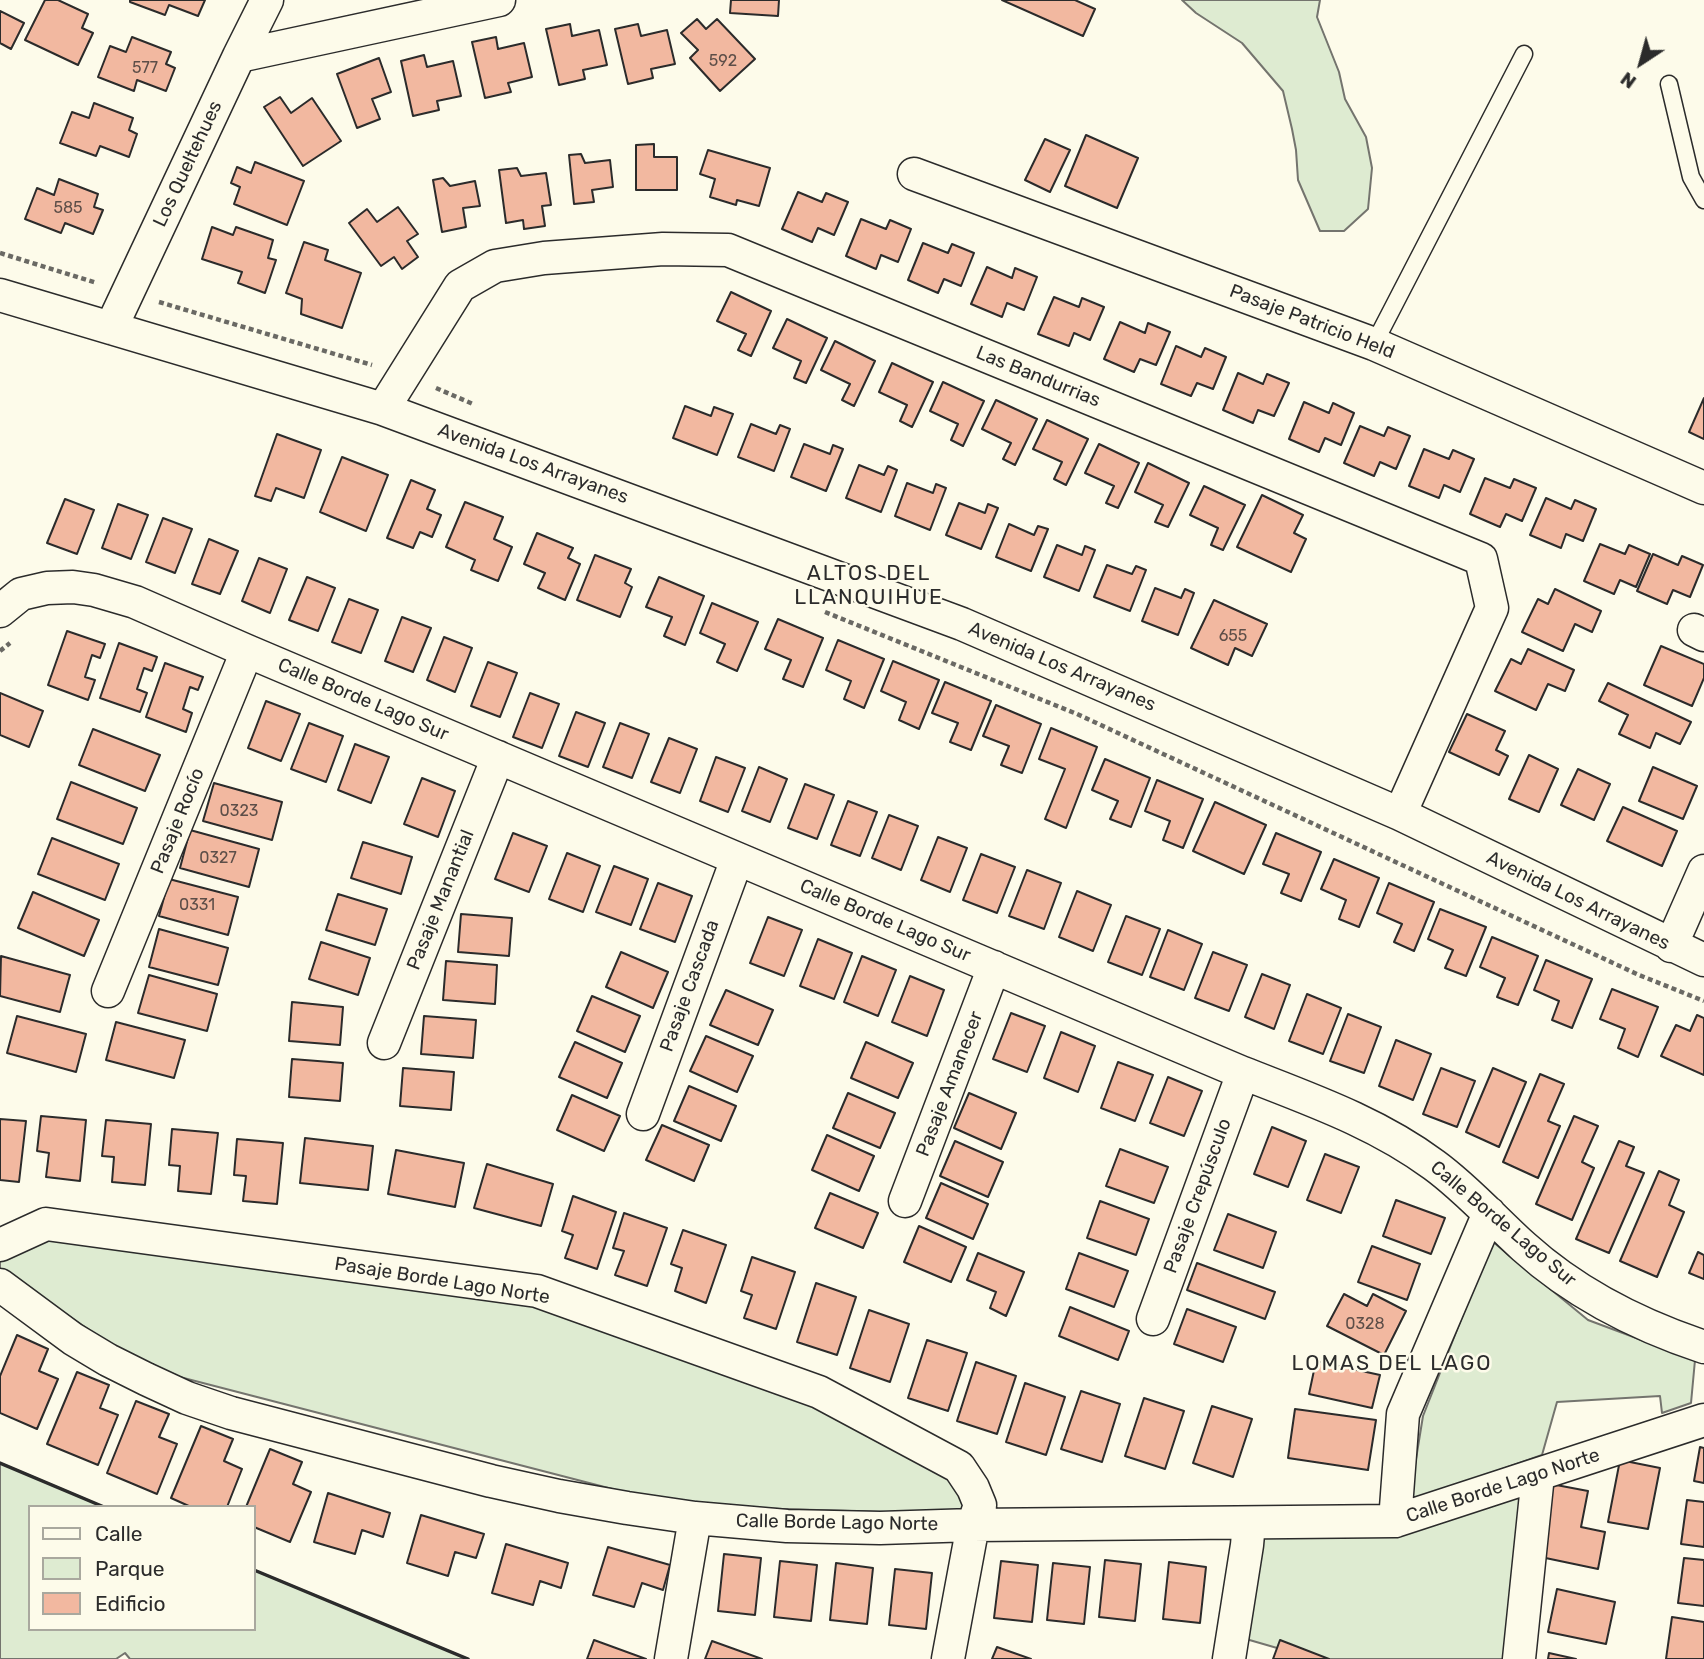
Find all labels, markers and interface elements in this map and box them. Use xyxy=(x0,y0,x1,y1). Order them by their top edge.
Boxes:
north arrow xyxy=(1606,28,1676,98)
house number: 592 xyxy=(709,51,737,71)
house number: 577 xyxy=(132,58,158,78)
text: N xyxy=(1616,67,1641,94)
street label: Los Queltehues xyxy=(149,97,227,231)
house number: 585 xyxy=(53,198,83,218)
street label: Pasaje Patricio Held xyxy=(1226,280,1398,364)
street label: Las Bandurrias xyxy=(972,342,1104,412)
street label: Avenida Los Arrayanes xyxy=(435,419,631,509)
district label: ALTOS DEL LLANQUIHUE xyxy=(796,561,942,611)
street label: Avenida Los Arrayanes xyxy=(965,617,1159,717)
house number: 655 xyxy=(1219,626,1247,646)
street label: Calle Borde Lago Sur xyxy=(274,654,452,746)
street label: Pasaje Rocío xyxy=(146,765,210,877)
house number: 0323 xyxy=(220,801,258,821)
street label: Pasaje Manantial xyxy=(403,827,479,973)
street label: Avenida Los Arrayanes xyxy=(1483,847,1673,955)
house number: 0327 xyxy=(199,848,237,868)
street label: Calle Borde Lago Sur xyxy=(796,875,974,967)
house number: 0331 xyxy=(179,895,215,915)
street label: Pasaje Cascada xyxy=(656,917,724,1055)
street label: Pasaje Amanecer xyxy=(912,1008,988,1160)
street label: Pasaje Crepúsculo xyxy=(1159,1115,1237,1277)
street label: Calle Borde Lago Sur xyxy=(1425,1156,1581,1292)
street label: Pasaje Borde Lago Norte xyxy=(333,1253,551,1309)
house number: 0328 xyxy=(1345,1314,1385,1334)
district label: LOMAS DEL LAGO xyxy=(1293,1351,1491,1377)
street label: Calle Borde Lago Norte xyxy=(1403,1444,1603,1528)
legend xyxy=(28,1505,256,1631)
street label: Calle Borde Lago Norte xyxy=(736,1510,938,1536)
text: Calle xyxy=(95,1521,143,1546)
text: Parque xyxy=(95,1556,165,1581)
text: Edificio xyxy=(95,1591,165,1616)

